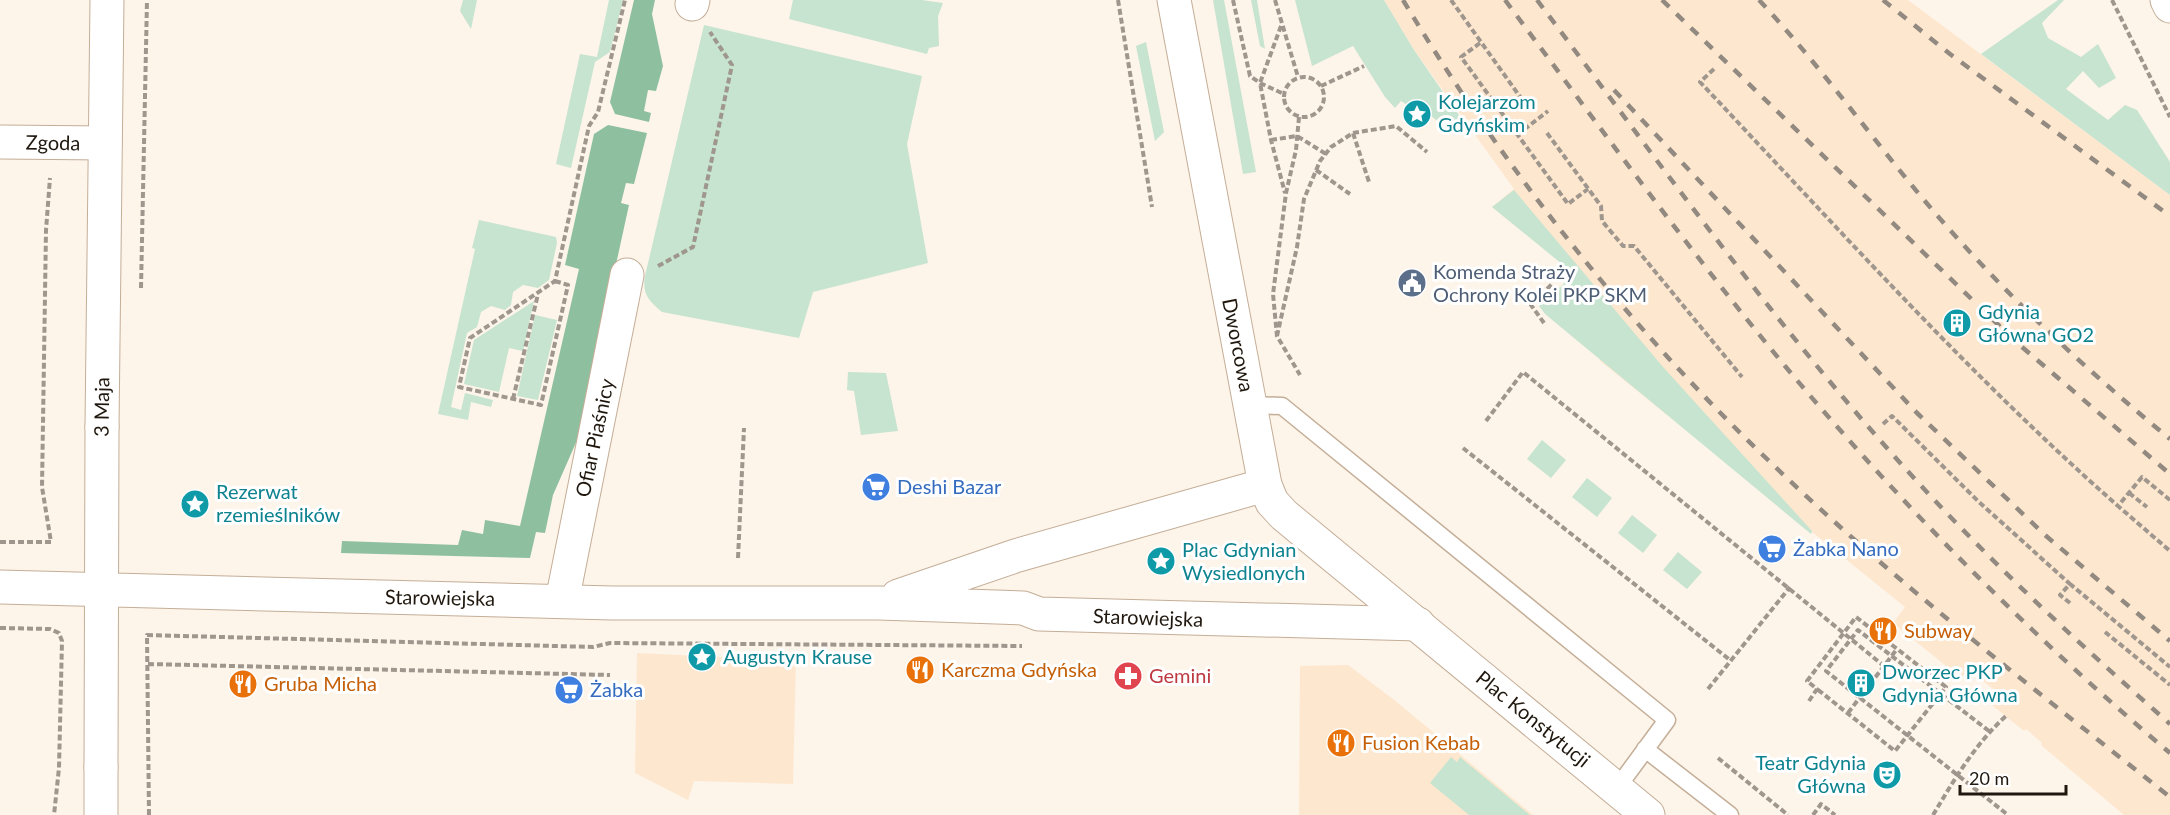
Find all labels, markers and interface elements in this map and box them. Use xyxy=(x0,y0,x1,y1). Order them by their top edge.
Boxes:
place label: Kolejarzom Gdyńskim xyxy=(1438,89,1536,136)
place icon: Kolejarzom Gdyńskim xyxy=(1401,98,1433,130)
street label: Zgoda xyxy=(26,130,80,154)
place label: Komenda Straży Ochrony Kolei PKP SKM xyxy=(1433,259,1647,306)
public building icon: Komenda Straży Ochrony Kolei PKP SKM xyxy=(1396,267,1428,299)
street label: Dworcowa xyxy=(1218,296,1260,394)
place label: Gdynia Główna GO2 xyxy=(1978,299,2094,346)
building icon: Gdynia Główna GO2 xyxy=(1941,307,1973,339)
street label: Ofiar Piaśnicy xyxy=(570,376,618,499)
street label: 3 Maja xyxy=(88,377,114,437)
supermarket icon: Deshi Bazar xyxy=(860,471,892,503)
place label: Deshi Bazar xyxy=(897,474,1002,498)
place label: Rezerwat rzemieślników xyxy=(216,479,341,526)
place icon: Rezerwat rzemieślników xyxy=(179,488,211,520)
supermarket icon: Żabka Nano xyxy=(1756,533,1788,565)
place label: Żabka Nano xyxy=(1793,536,1899,560)
place label: Plac Gdynian Wysiedlonych xyxy=(1182,537,1305,584)
place icon: Plac Gdynian Wysiedlonych xyxy=(1145,545,1177,577)
street label: Starowiejska xyxy=(385,584,495,610)
street label: Starowiejska xyxy=(1093,603,1204,631)
restaurant icon: Subway xyxy=(1867,615,1899,647)
place label: Subway xyxy=(1904,618,1973,642)
place icon: Augustyn Krause xyxy=(686,641,718,673)
place label: Augustyn Krause xyxy=(723,644,872,668)
restaurant icon: Karczma Gdyńska xyxy=(904,654,936,686)
place label: Karczma Gdyńska xyxy=(941,657,1097,681)
place label: Dworzec PKP Gdynia Główna xyxy=(1882,659,2018,706)
pharmacy icon: Gemini xyxy=(1112,660,1144,692)
place label: Gemini xyxy=(1149,663,1211,687)
street label: Plac Konstytucji xyxy=(1472,665,1596,772)
building icon: Dworzec PKP Gdynia Główna xyxy=(1845,667,1877,699)
restaurant icon: Gruba Micha xyxy=(227,668,259,700)
place label: Gruba Micha xyxy=(264,671,377,695)
supermarket icon: Żabka xyxy=(553,674,585,706)
place label: Żabka xyxy=(590,677,643,701)
restaurant icon: Fusion Kebab xyxy=(1325,727,1357,759)
place label: Fusion Kebab xyxy=(1362,730,1480,754)
place label: Teatr Gdynia Główna xyxy=(1755,750,1866,797)
scale bar xyxy=(1960,758,2066,796)
theatre icon: Teatr Gdynia Główna xyxy=(1871,759,1903,791)
text: 20 m xyxy=(1969,767,2009,789)

